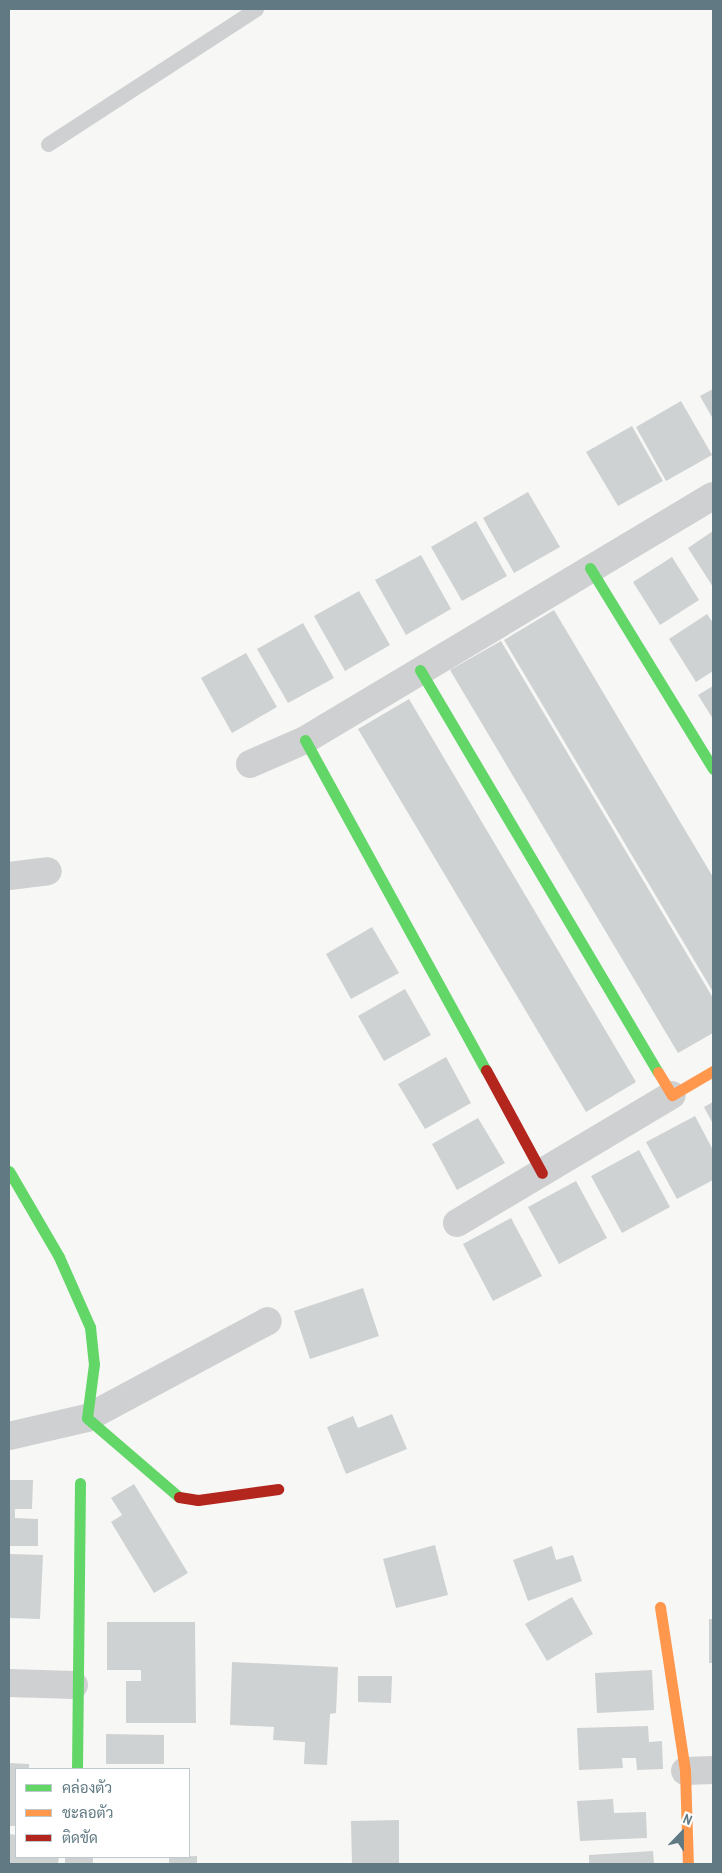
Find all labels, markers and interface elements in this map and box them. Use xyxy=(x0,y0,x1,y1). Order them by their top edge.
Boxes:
legend xyxy=(15,1768,190,1858)
text: คล่องตัว xyxy=(62,1777,112,1798)
text: ชะลอตัว xyxy=(62,1802,113,1823)
north arrow xyxy=(657,1808,707,1858)
text: N xyxy=(680,1809,695,1829)
text: ติดขัด xyxy=(62,1827,98,1848)

